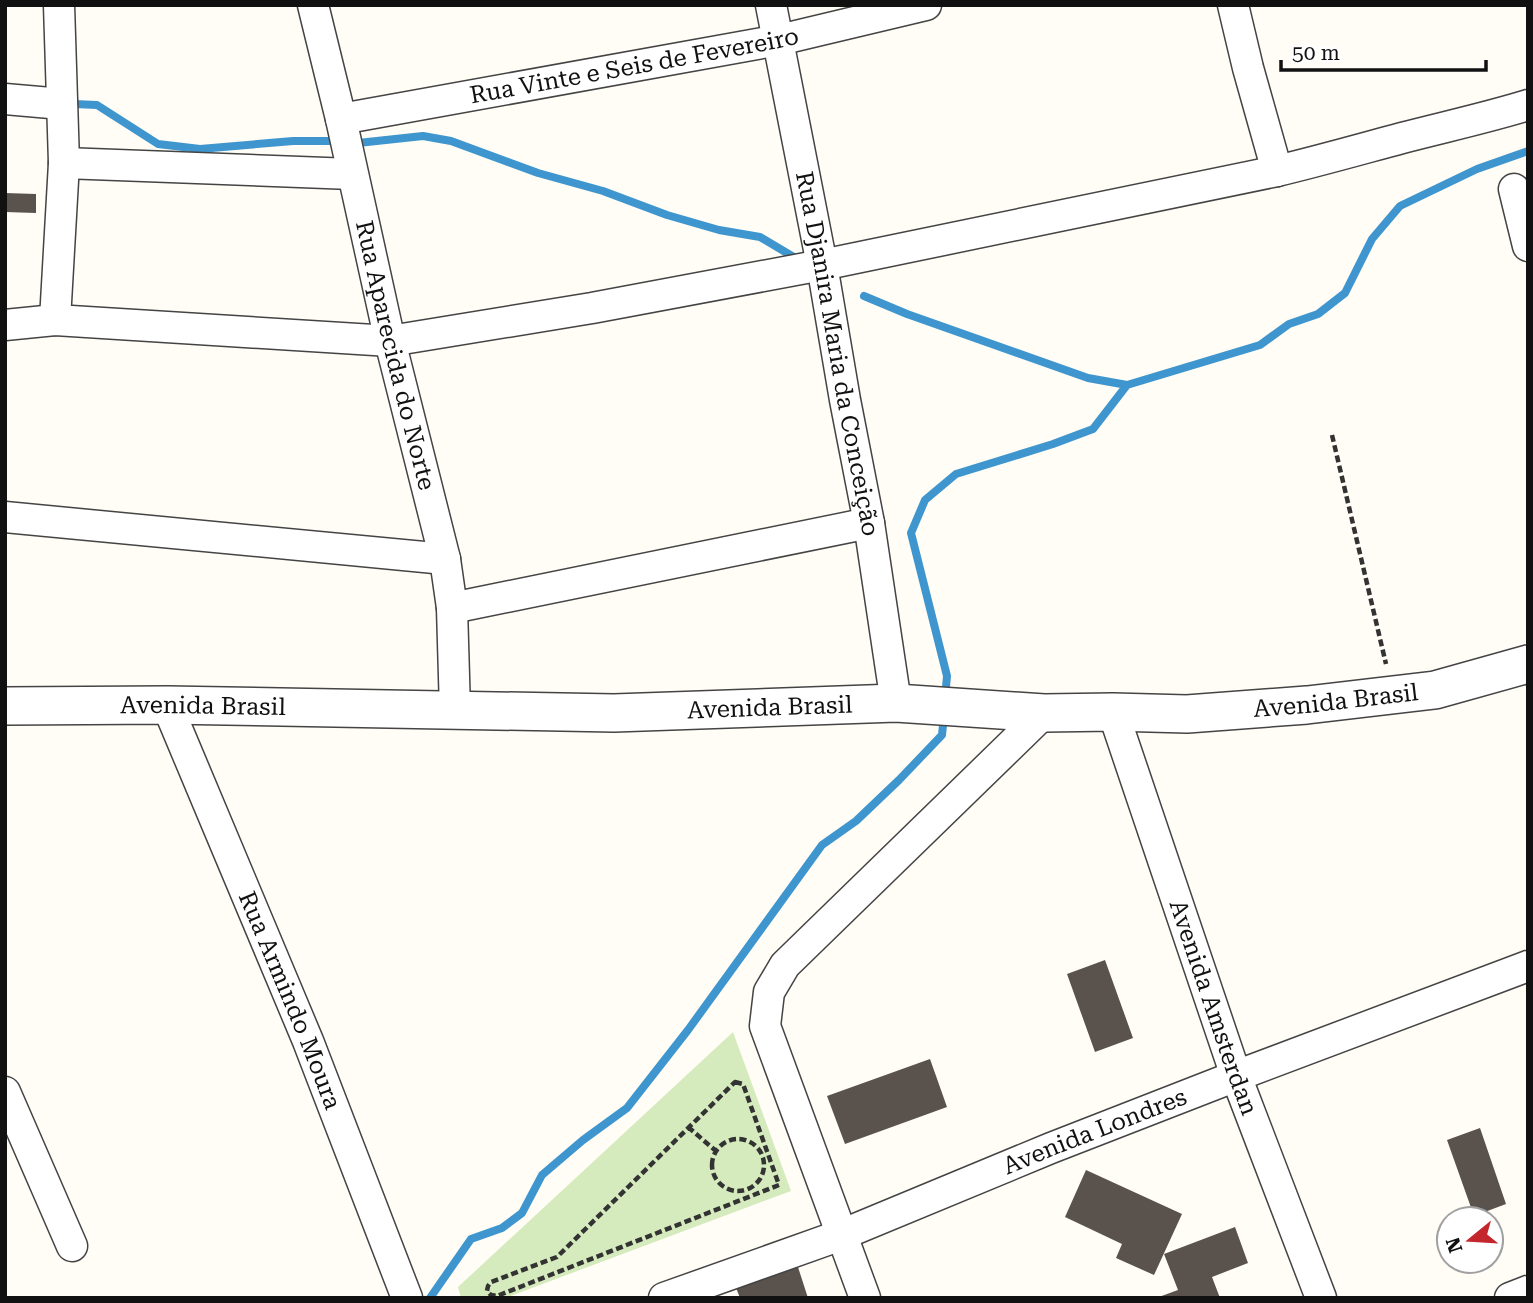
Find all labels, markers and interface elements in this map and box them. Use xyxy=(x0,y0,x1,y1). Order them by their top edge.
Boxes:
street label: Rua Vinte e Seis de Fevereiro xyxy=(468,22,801,109)
scale bar xyxy=(1281,28,1486,72)
text: 50 m xyxy=(1292,41,1340,65)
street label: Rua Djanira Maria da Conceição xyxy=(790,169,885,538)
street label: Rua Aparecida do Norte xyxy=(350,218,441,493)
street label: Avenida Brasil xyxy=(1252,678,1420,723)
street label: Avenida Brasil xyxy=(120,691,286,721)
street label: Avenida Brasil xyxy=(687,691,853,724)
street label: Rua Armindo Moura xyxy=(233,887,347,1113)
street label: Avenida Amsterdan xyxy=(1163,896,1264,1119)
street label: Avenida Londres xyxy=(999,1083,1191,1180)
north arrow xyxy=(1435,1205,1505,1275)
text: N xyxy=(1441,1234,1468,1256)

